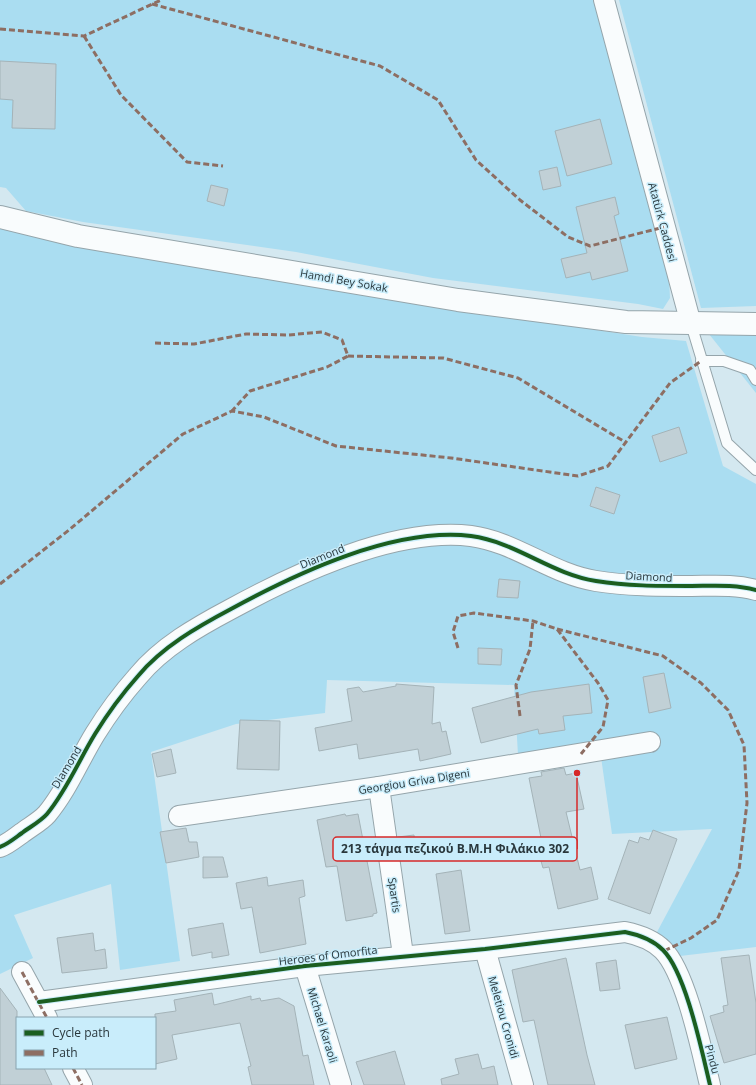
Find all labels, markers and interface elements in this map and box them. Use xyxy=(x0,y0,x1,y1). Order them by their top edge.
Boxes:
street label: Atatürk Caddesi xyxy=(645,181,681,263)
street label: Hamdi Bey Sokak xyxy=(299,265,389,295)
street label: Diamond xyxy=(297,540,347,572)
street label: Diamond xyxy=(625,567,673,585)
street label: Diamond xyxy=(47,743,85,791)
street label: Georgiou Griva Digeni xyxy=(357,765,471,797)
callout: 213 τάγμα πεζικού B.M.H Φιλάκιο 302 xyxy=(333,837,577,861)
text: 213 τάγμα πεζικού B.M.H Φιλάκιο 302 xyxy=(341,840,569,857)
street label: Spartis xyxy=(385,876,405,914)
street label: Heroes of Omorfita xyxy=(278,942,378,968)
street label: Meletiou Cronidi xyxy=(485,974,523,1060)
street label: Michael Karaoli xyxy=(304,985,342,1065)
legend xyxy=(16,1017,156,1069)
text: Cycle path xyxy=(52,1024,110,1041)
street label: Pindu xyxy=(702,1043,724,1075)
text: Path xyxy=(52,1044,78,1061)

